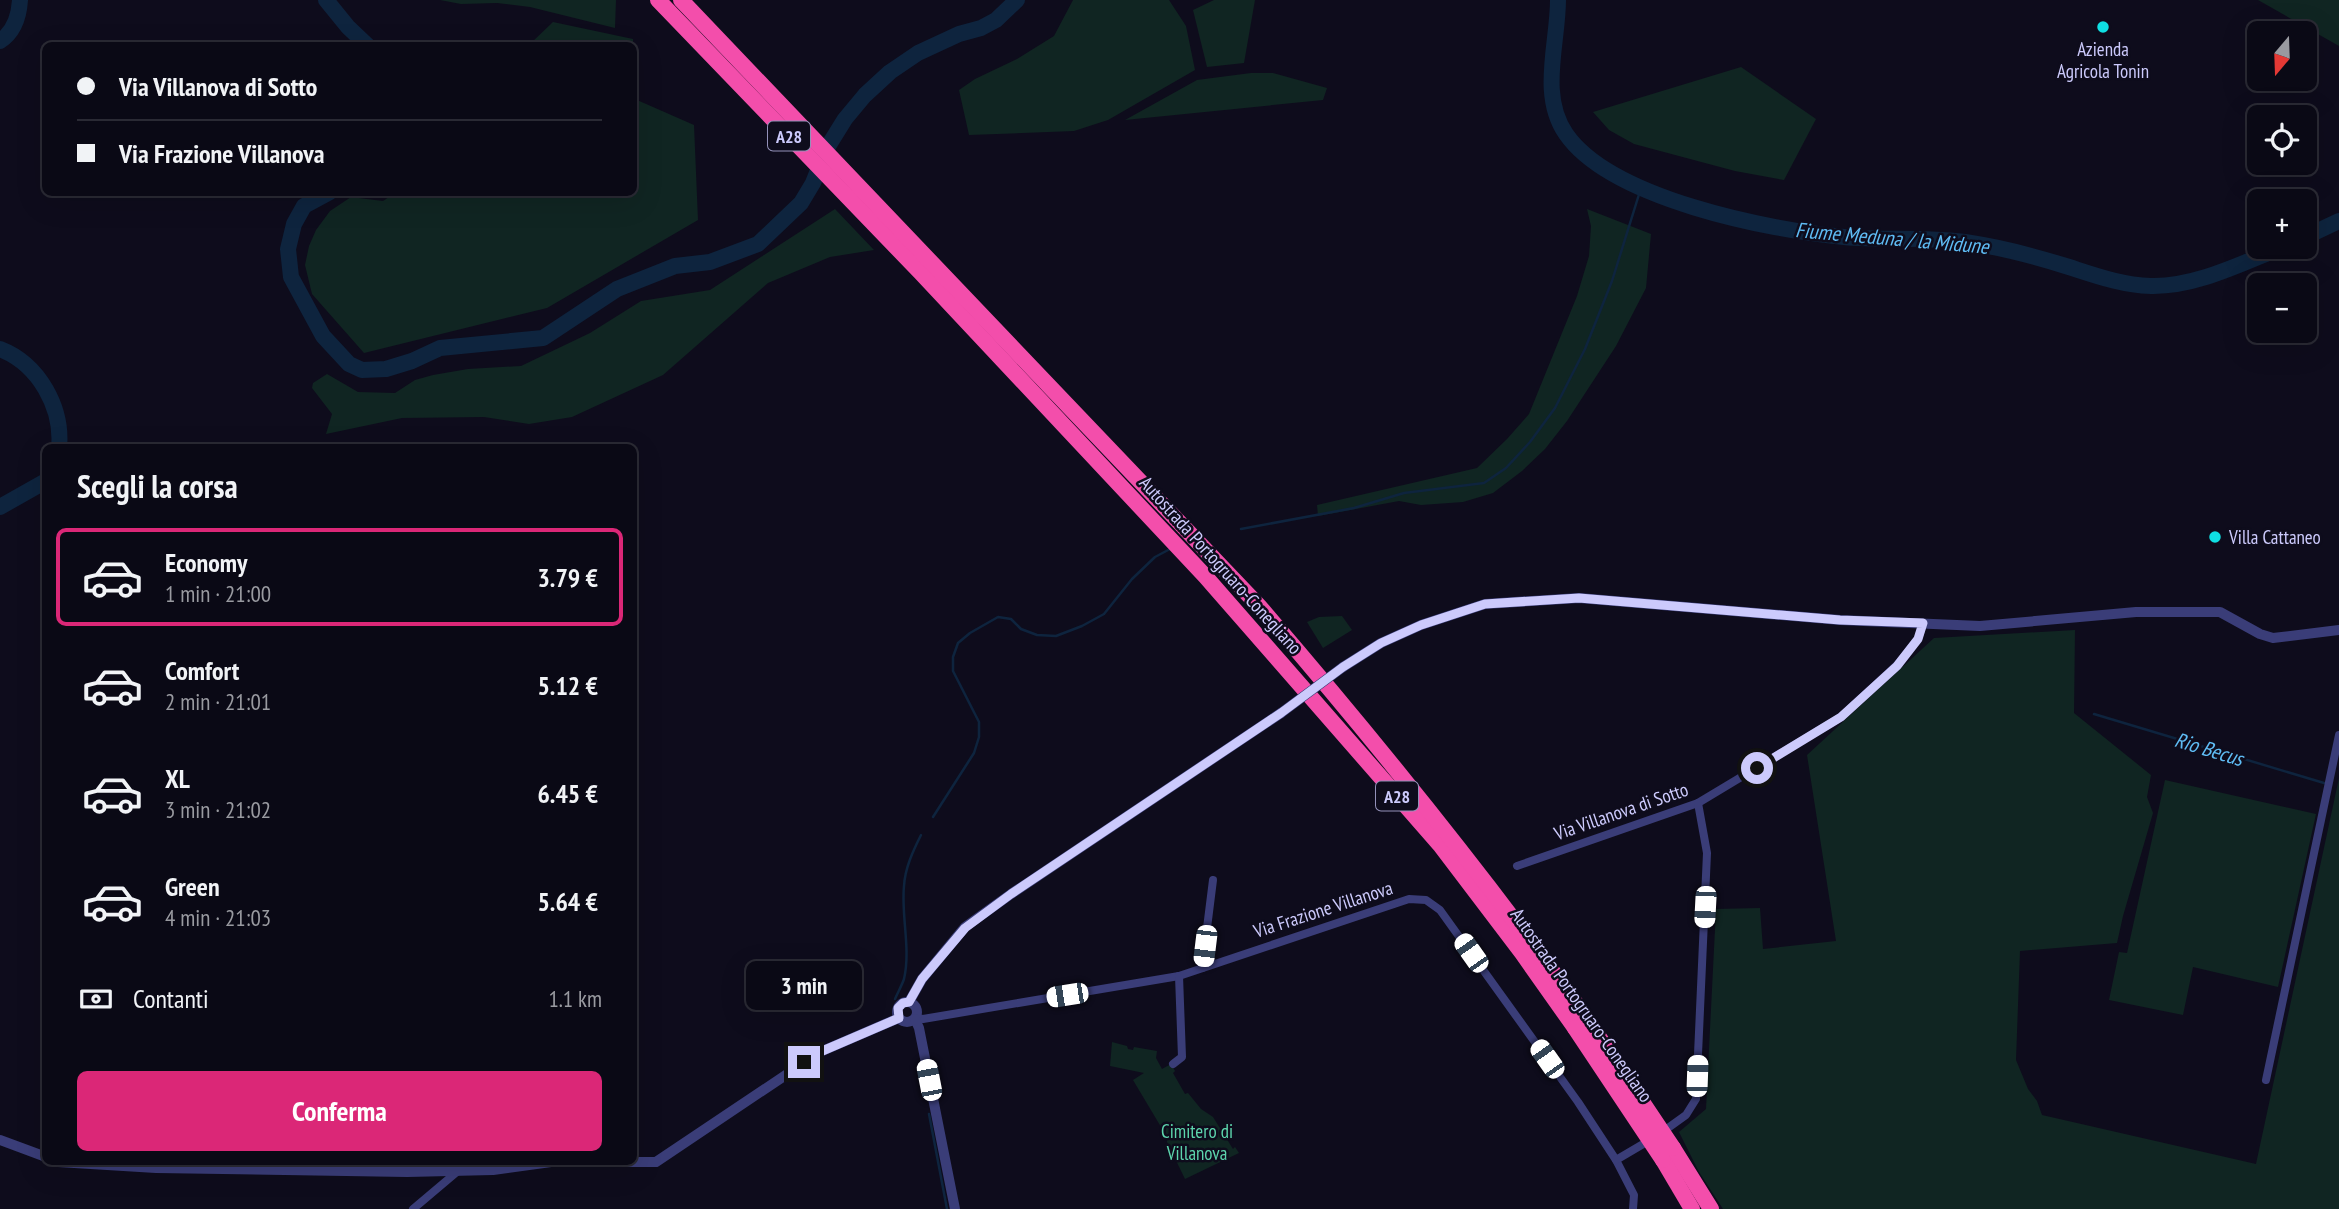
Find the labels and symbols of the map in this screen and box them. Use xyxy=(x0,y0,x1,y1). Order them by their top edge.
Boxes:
marker: Azienda Agricola Tonin xyxy=(2095,19,2111,35)
north arrow xyxy=(2247,21,2317,91)
place label: Azienda Agricola Tonin xyxy=(2057,37,2149,83)
road number: A28 xyxy=(768,121,810,150)
water label: Fiume Meduna / la Midune xyxy=(1794,216,1991,260)
street label: Autostrada Portogruaro-Conegliano xyxy=(1135,471,1307,659)
place label: Villa Cattaneo xyxy=(2228,525,2321,549)
marker: Villa Cattaneo xyxy=(2207,529,2223,545)
water label: Rio Becus xyxy=(2171,726,2248,773)
route start xyxy=(1741,752,1773,784)
street label: Via Villanova di Sotto xyxy=(1550,777,1691,845)
road number: A28 xyxy=(1376,782,1418,810)
street label: Via Frazione Villanova xyxy=(1249,875,1396,943)
car xyxy=(1694,885,1717,929)
street label: Autostrada Portogruaro-Conegliano xyxy=(1506,903,1658,1107)
car xyxy=(1193,924,1218,968)
car xyxy=(1451,930,1492,976)
callout: 3 min xyxy=(746,960,862,1010)
car xyxy=(1045,981,1090,1009)
car xyxy=(1527,1036,1568,1082)
route end xyxy=(788,1046,820,1078)
car xyxy=(1686,1055,1709,1097)
car xyxy=(915,1057,944,1103)
park label: Cimitero di Villanova xyxy=(1161,1119,1233,1165)

